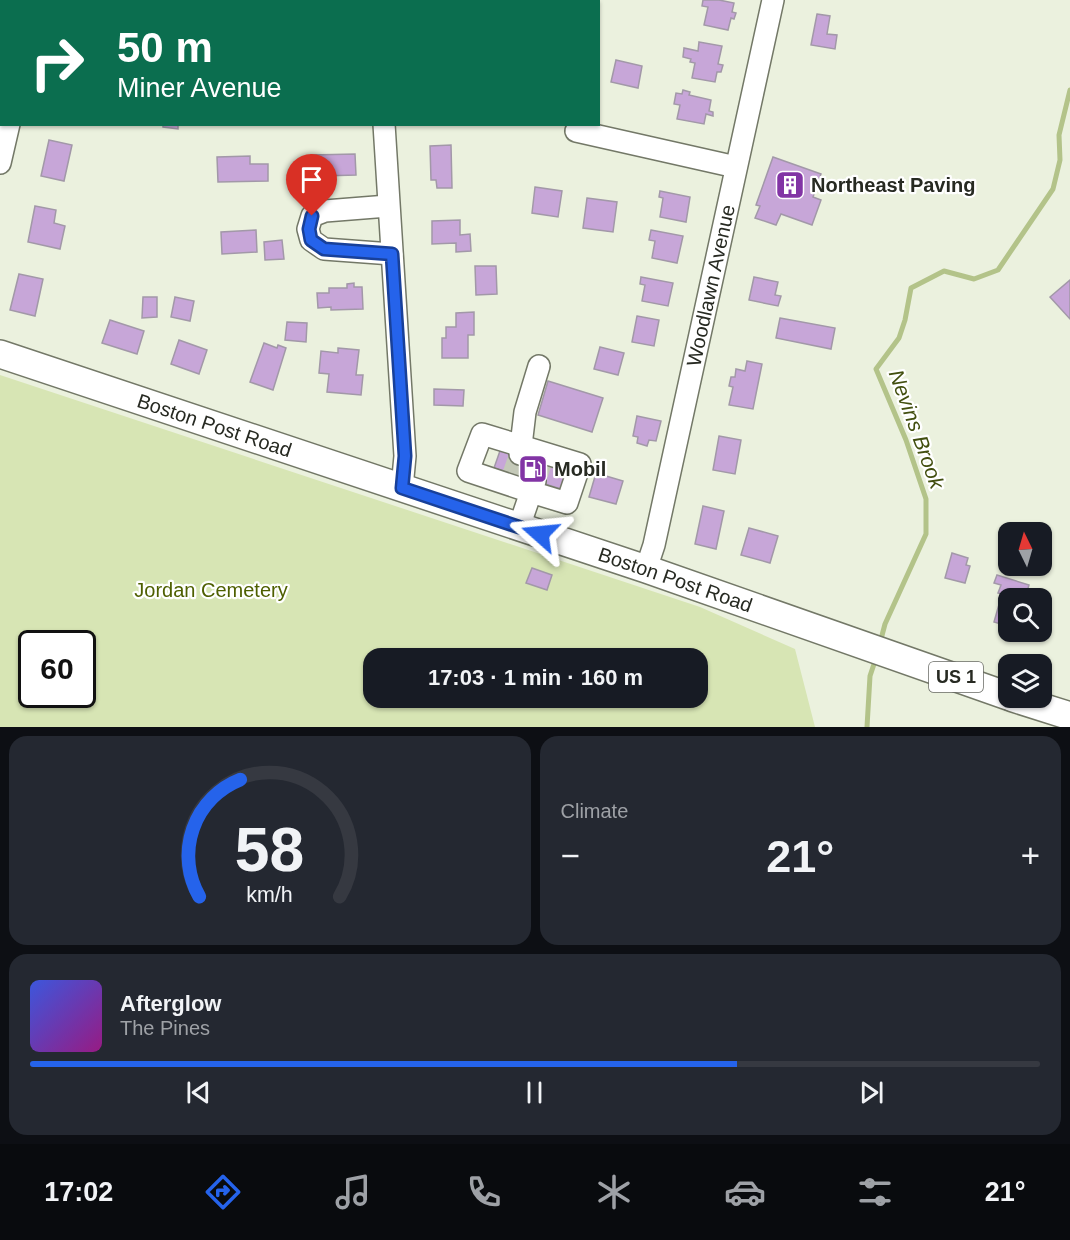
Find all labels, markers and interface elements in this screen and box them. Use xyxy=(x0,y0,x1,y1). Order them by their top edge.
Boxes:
icon: right xyxy=(18,24,96,102)
text: 50 m xyxy=(117,24,213,71)
text: Miner Avenue xyxy=(117,73,282,103)
pin xyxy=(286,154,337,216)
icon: arrive xyxy=(295,163,328,196)
building icon: Northeast Paving xyxy=(774,169,806,201)
place label: Northeast Paving xyxy=(811,174,975,196)
street label: Woodlawn Avenue xyxy=(682,202,739,368)
water label: Nevins Brook xyxy=(885,366,950,493)
street label: Boston Post Road xyxy=(134,389,294,461)
fuel station icon: Mobil xyxy=(517,453,549,485)
place label: Mobil xyxy=(554,458,606,480)
position arrow xyxy=(508,502,572,566)
north arrow xyxy=(998,522,1052,576)
map controls xyxy=(998,522,1052,708)
street label: Boston Post Road xyxy=(596,543,755,616)
park label: Jordan Cemetery xyxy=(134,579,288,601)
button: search xyxy=(998,588,1052,642)
speed limit sign: 60 xyxy=(18,630,96,708)
button: layers xyxy=(998,654,1052,708)
road number: US 1 xyxy=(929,662,983,692)
text: 17:03 · 1 min · 160 m xyxy=(428,665,643,690)
text: Climate xyxy=(561,800,628,822)
text: 58 xyxy=(235,815,304,884)
text: 21° xyxy=(766,831,834,882)
text: − xyxy=(561,837,580,874)
text: + xyxy=(1021,837,1040,874)
text: km/h xyxy=(247,884,293,908)
text: Afterglow xyxy=(120,991,221,1016)
text: The Pines xyxy=(120,1017,210,1039)
icon: previous xyxy=(182,1076,215,1109)
icon: pause xyxy=(518,1076,551,1109)
icon: next xyxy=(855,1076,888,1109)
icon: directions xyxy=(202,1171,244,1213)
icon: music xyxy=(332,1171,374,1213)
icon: phone xyxy=(463,1171,505,1213)
icon: climate xyxy=(593,1171,635,1213)
icon: car xyxy=(724,1171,766,1213)
icon: filters xyxy=(854,1171,896,1213)
text: 17:02 xyxy=(44,1177,113,1207)
text: 21° xyxy=(985,1177,1026,1207)

